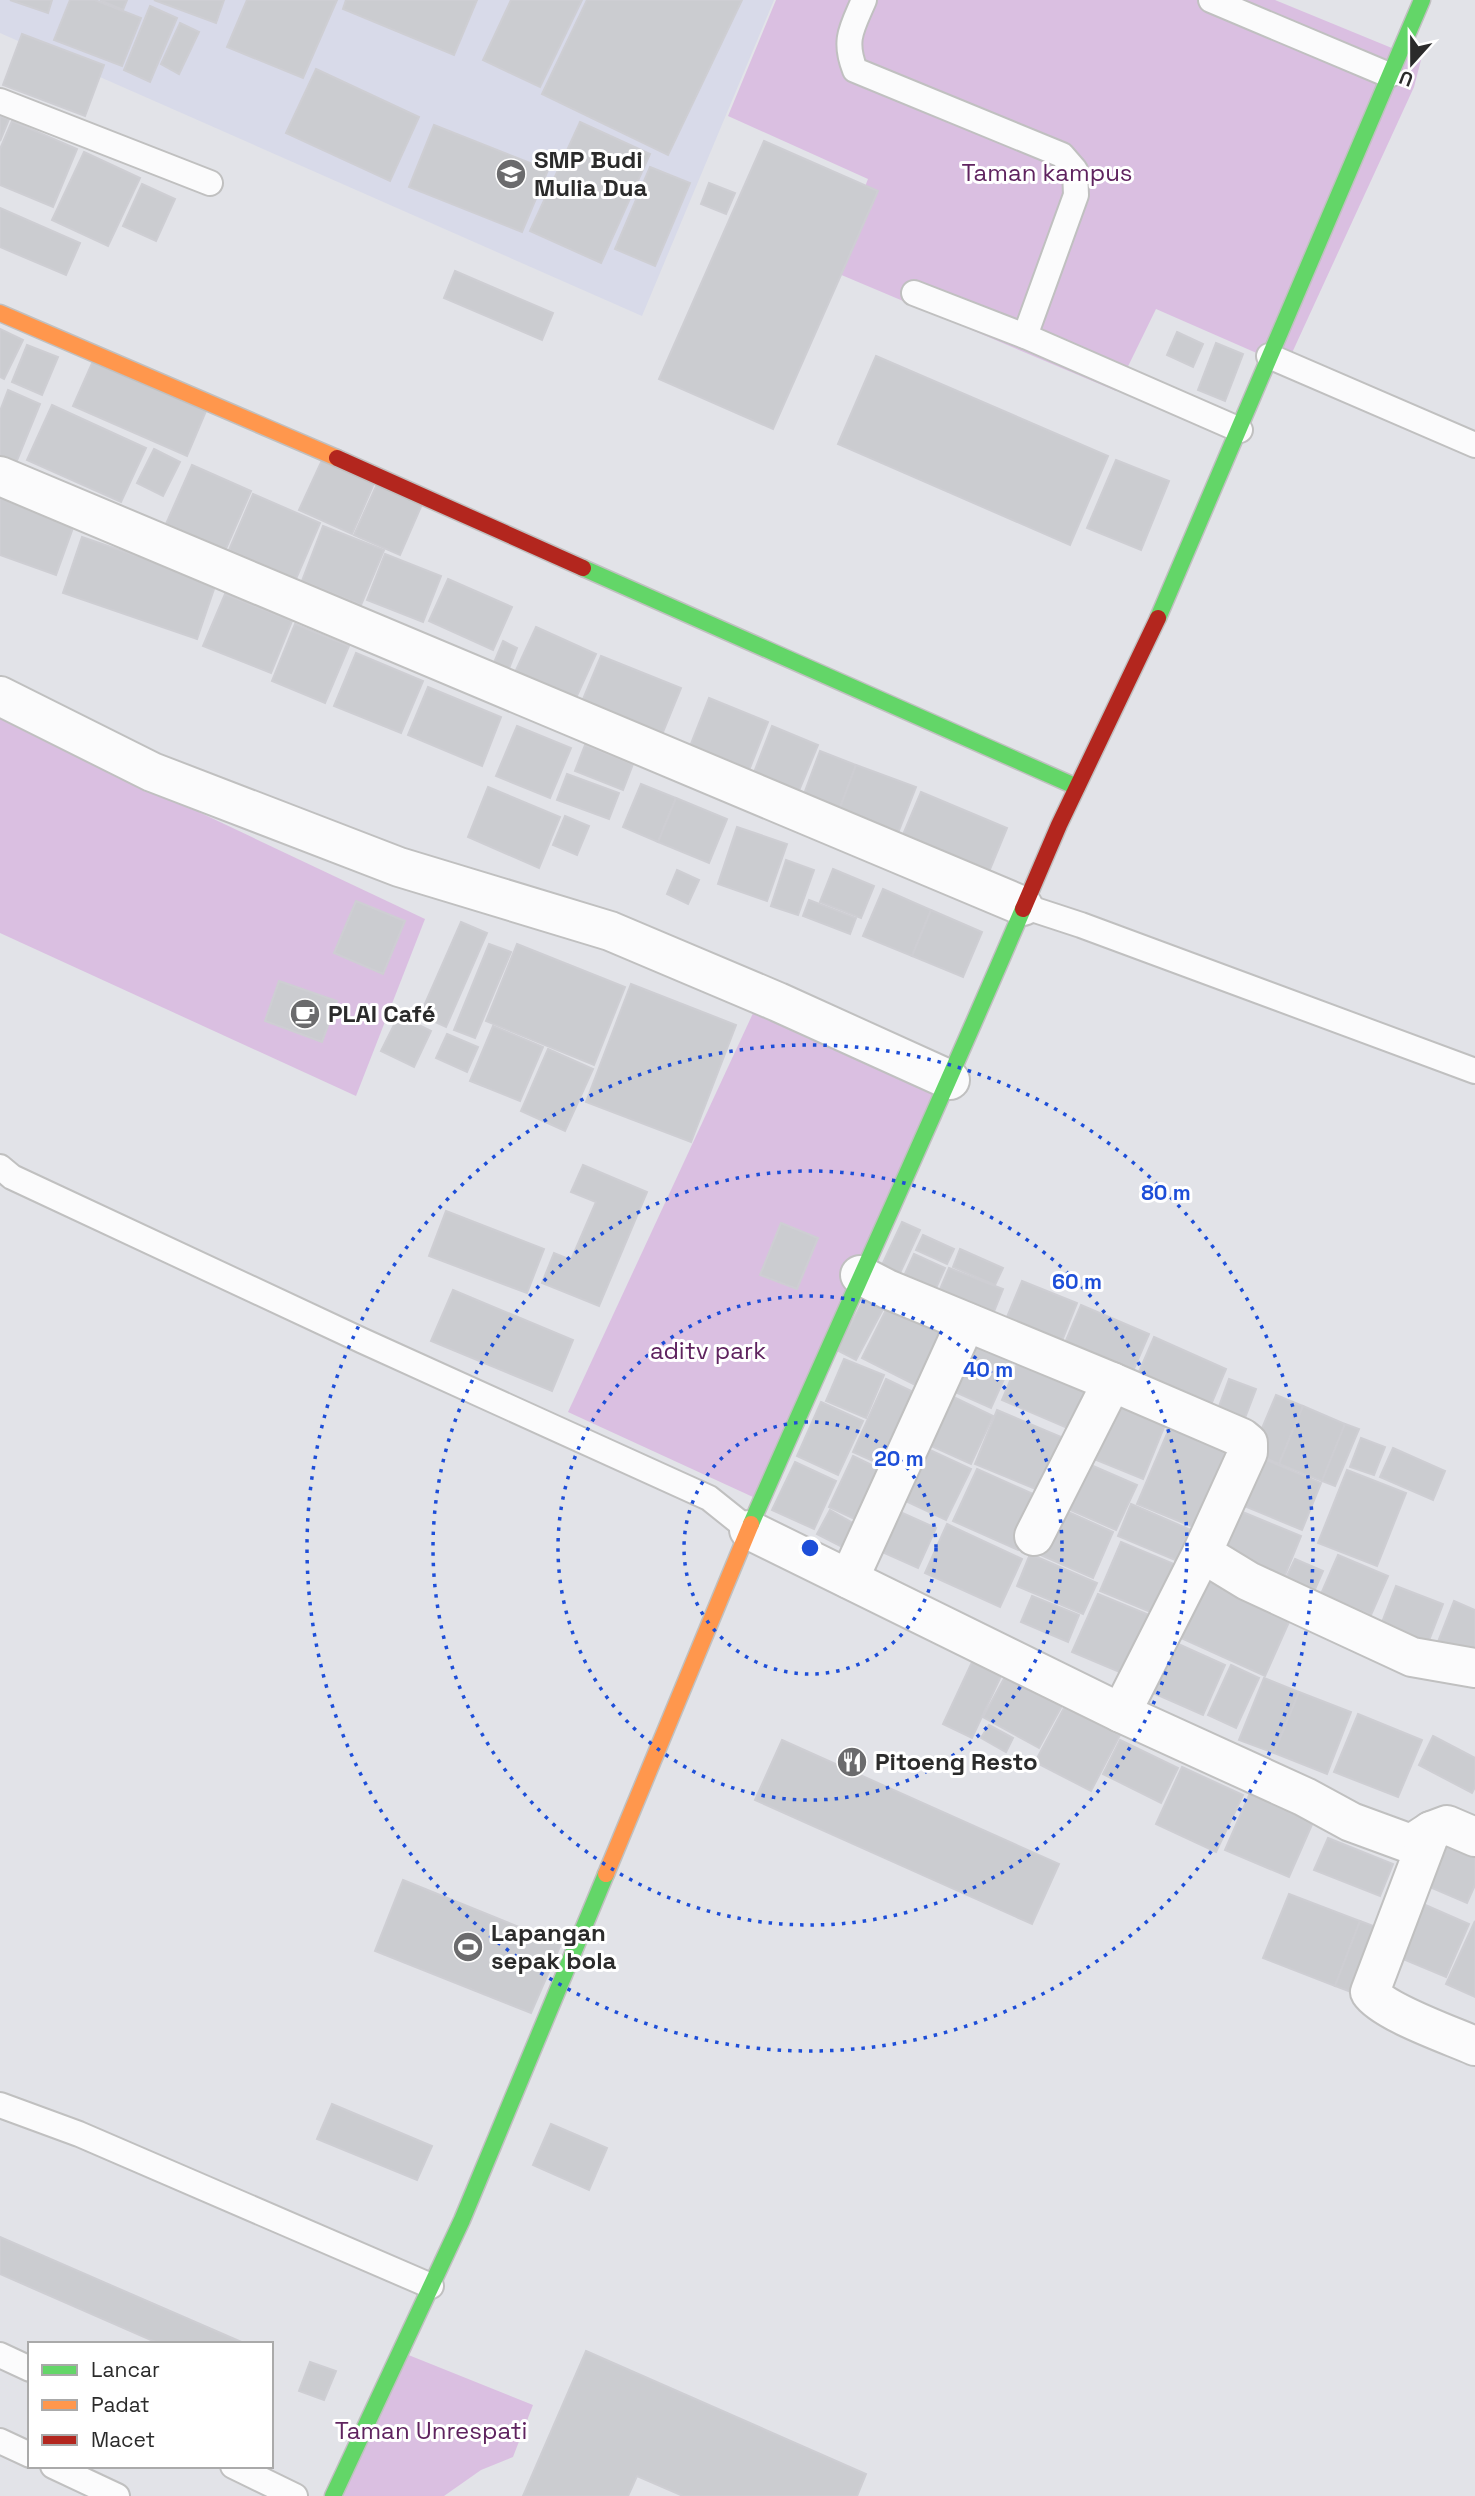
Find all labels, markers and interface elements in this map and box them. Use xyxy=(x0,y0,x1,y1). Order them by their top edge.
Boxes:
north arrow xyxy=(1377,28,1447,98)
text: U xyxy=(1396,64,1417,92)
place label: SMP Budi Mulia Dua xyxy=(534,144,647,203)
school or university icon: SMP Budi Mulia Dua xyxy=(494,157,528,191)
park label: Taman kampus xyxy=(961,157,1133,188)
cafe icon: PLAI Café xyxy=(288,997,322,1031)
place label: PLAI Café xyxy=(328,998,436,1029)
text: 80 m xyxy=(1141,1179,1191,1206)
text: 60 m xyxy=(1052,1268,1102,1295)
park label: aditv park xyxy=(650,1335,766,1366)
text: 40 m xyxy=(963,1356,1013,1383)
text: 20 m xyxy=(874,1445,924,1472)
centre of rings xyxy=(798,1536,822,1560)
restaurant icon: Pitoeng Resto xyxy=(835,1745,869,1779)
place label: Pitoeng Resto xyxy=(875,1746,1038,1777)
place label: Lapangan sepak bola xyxy=(491,1917,617,1976)
sports icon: Lapangan sepak bola xyxy=(451,1930,485,1964)
legend xyxy=(28,2342,273,2468)
text: Lancar xyxy=(91,2356,160,2383)
text: Padat xyxy=(91,2391,150,2418)
park label: Taman Unrespati xyxy=(335,2415,527,2446)
text: Macet xyxy=(91,2426,155,2453)

